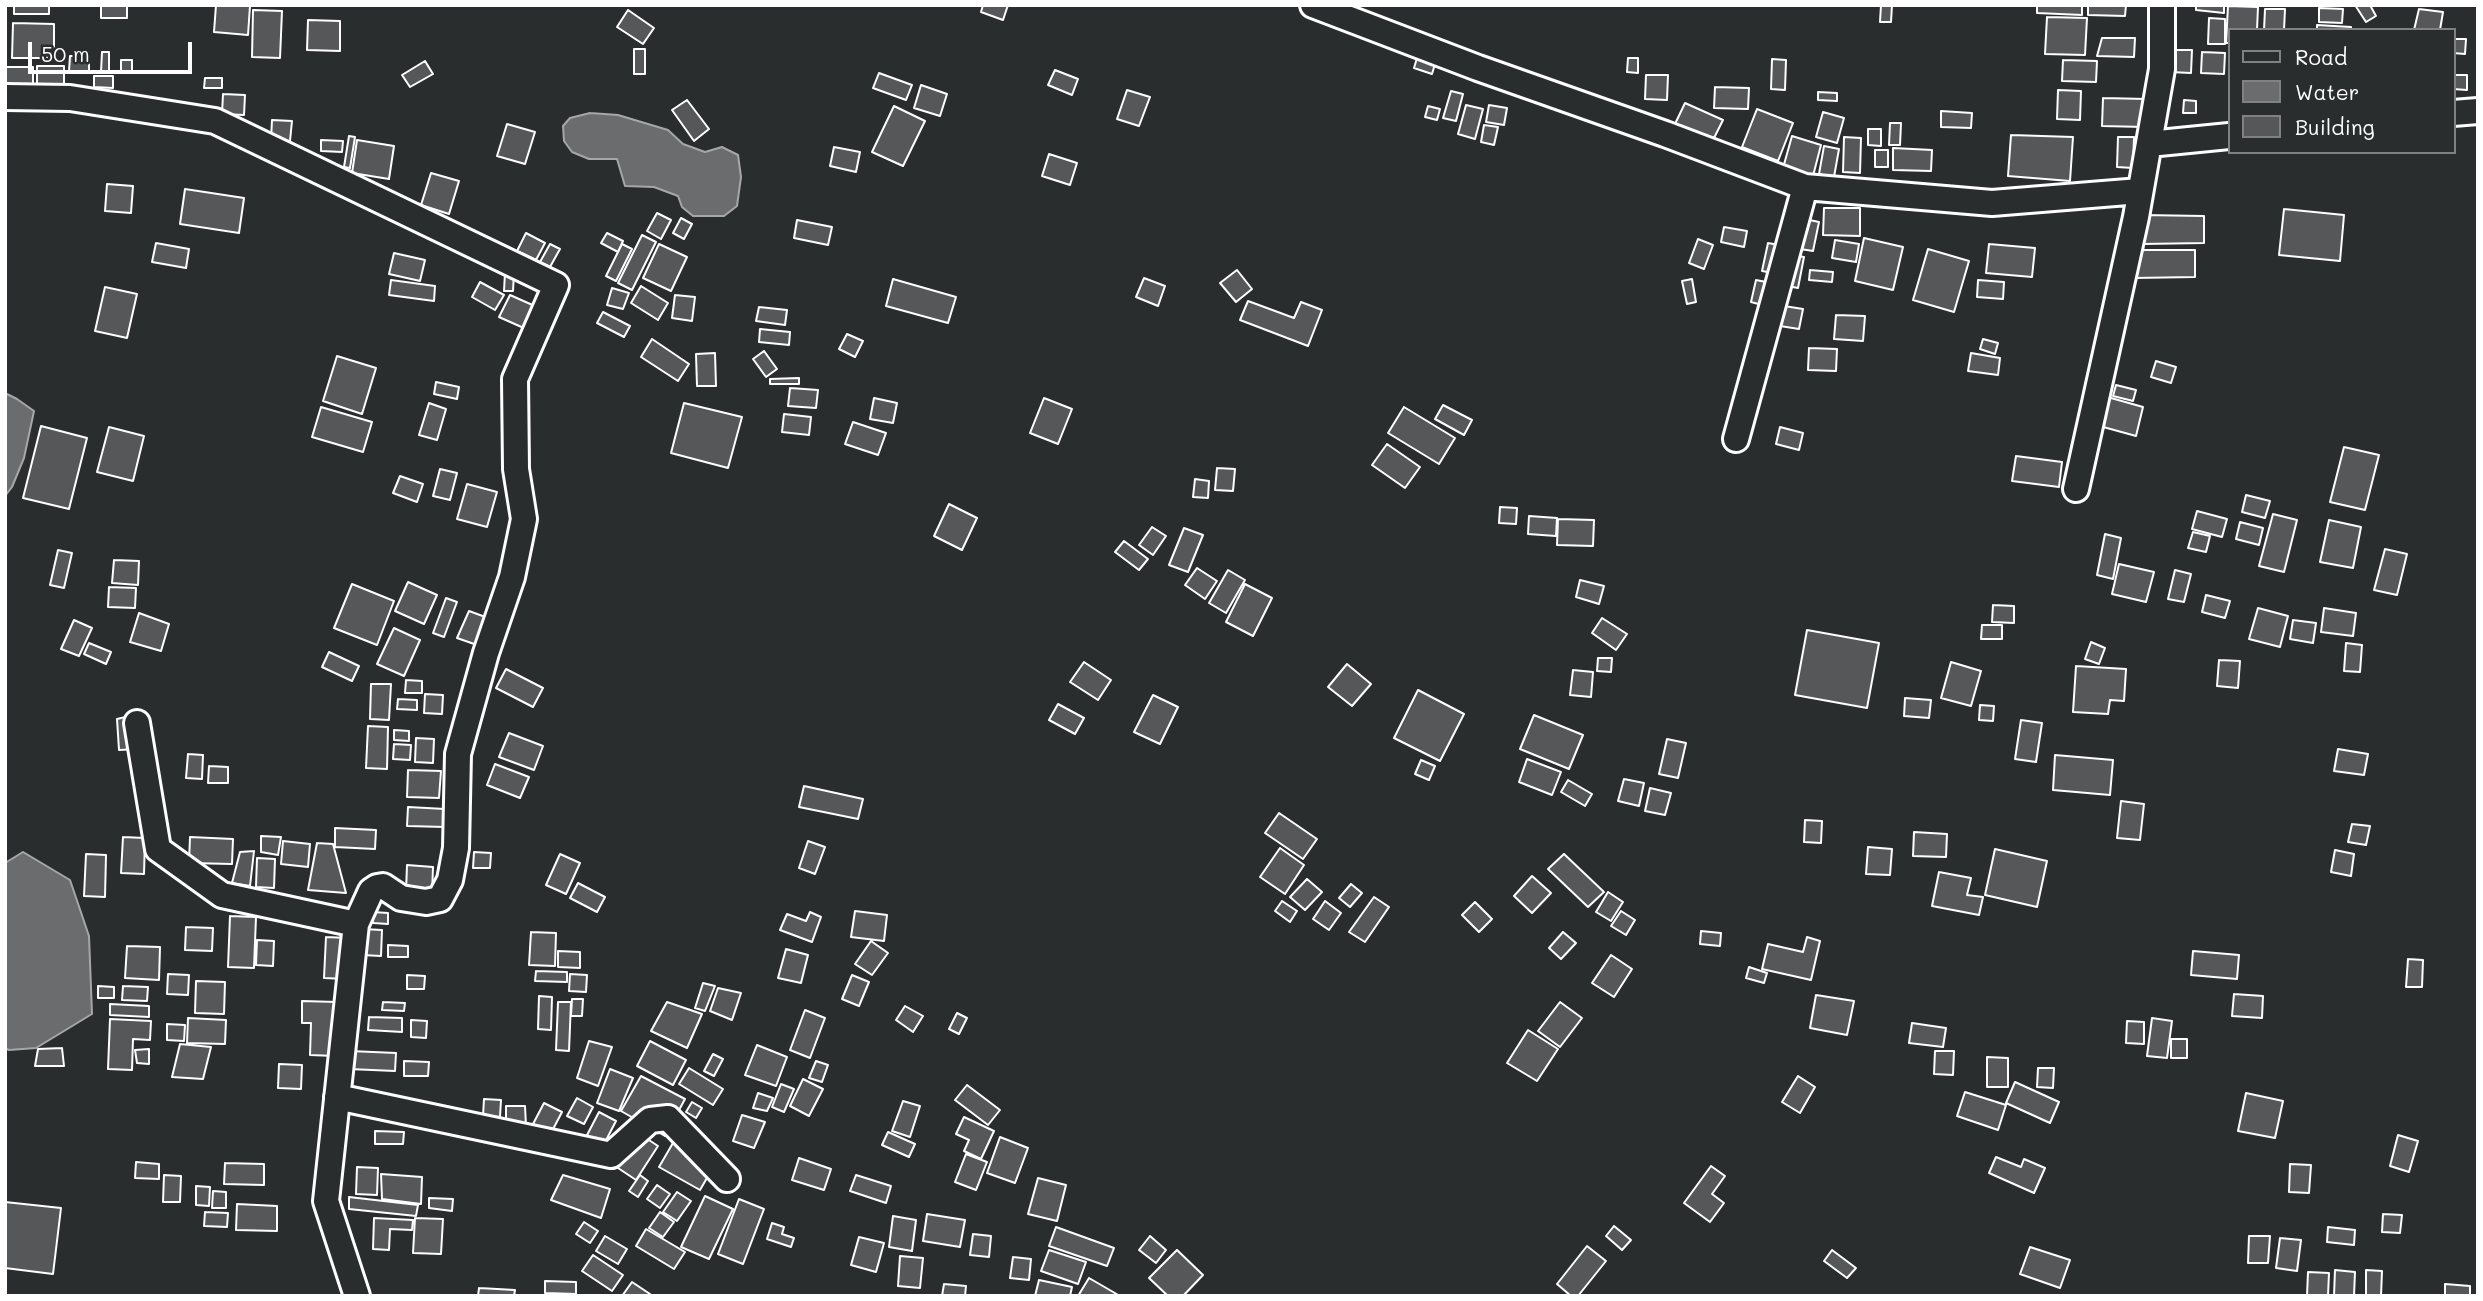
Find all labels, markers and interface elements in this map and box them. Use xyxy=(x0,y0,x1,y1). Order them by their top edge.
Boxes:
scale bar xyxy=(32,28,196,72)
legend xyxy=(2228,28,2455,154)
text: 50 m xyxy=(41,40,90,67)
text: Road xyxy=(2295,43,2347,70)
text: Water xyxy=(2295,78,2359,105)
text: Building xyxy=(2295,113,2375,140)

